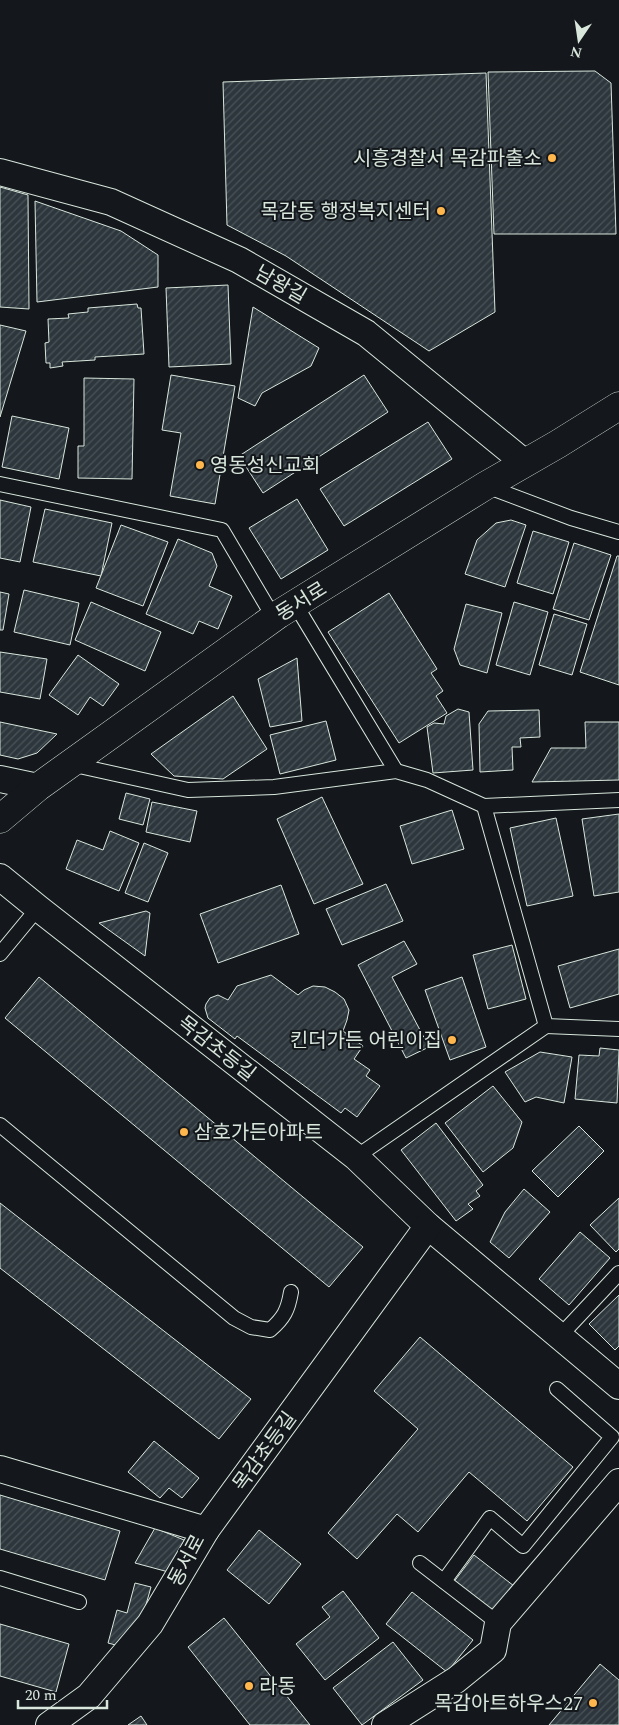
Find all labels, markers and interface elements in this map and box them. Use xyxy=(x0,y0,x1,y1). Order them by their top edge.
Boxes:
north arrow xyxy=(554,15,604,65)
text: N xyxy=(568,41,584,64)
place label: 시흥경찰서 목감파출소 xyxy=(353,144,542,174)
marker: 시흥경찰서 목감파출소 xyxy=(546,152,558,164)
place label: 목감동 행정복지센터 xyxy=(260,197,431,227)
marker: 목감동 행정복지센터 xyxy=(435,205,447,217)
street label: 남왕길 xyxy=(249,258,312,312)
place label: 영동성신교회 xyxy=(210,451,320,481)
marker: 영동성신교회 xyxy=(194,459,206,471)
street label: 동서로 xyxy=(270,575,333,629)
street label: 목감초등길 xyxy=(171,1009,262,1089)
place label: 킨더가든 어린이집 xyxy=(290,1026,442,1056)
marker: 킨더가든 어린이집 xyxy=(446,1034,458,1046)
place label: 삼호가든아파트 xyxy=(194,1118,323,1148)
marker: 삼호가든아파트 xyxy=(178,1126,190,1138)
street label: 목감초등길 xyxy=(226,1406,304,1498)
street label: 동서로 xyxy=(161,1529,213,1592)
place label: 라동 xyxy=(259,1672,296,1702)
scale bar xyxy=(18,1678,106,1710)
marker: 라동 xyxy=(243,1680,255,1692)
text: 20 m xyxy=(25,1684,57,1707)
place label: 목감아트하우스27 xyxy=(434,1689,583,1719)
marker: 목감아트하우스27 xyxy=(587,1697,599,1709)

